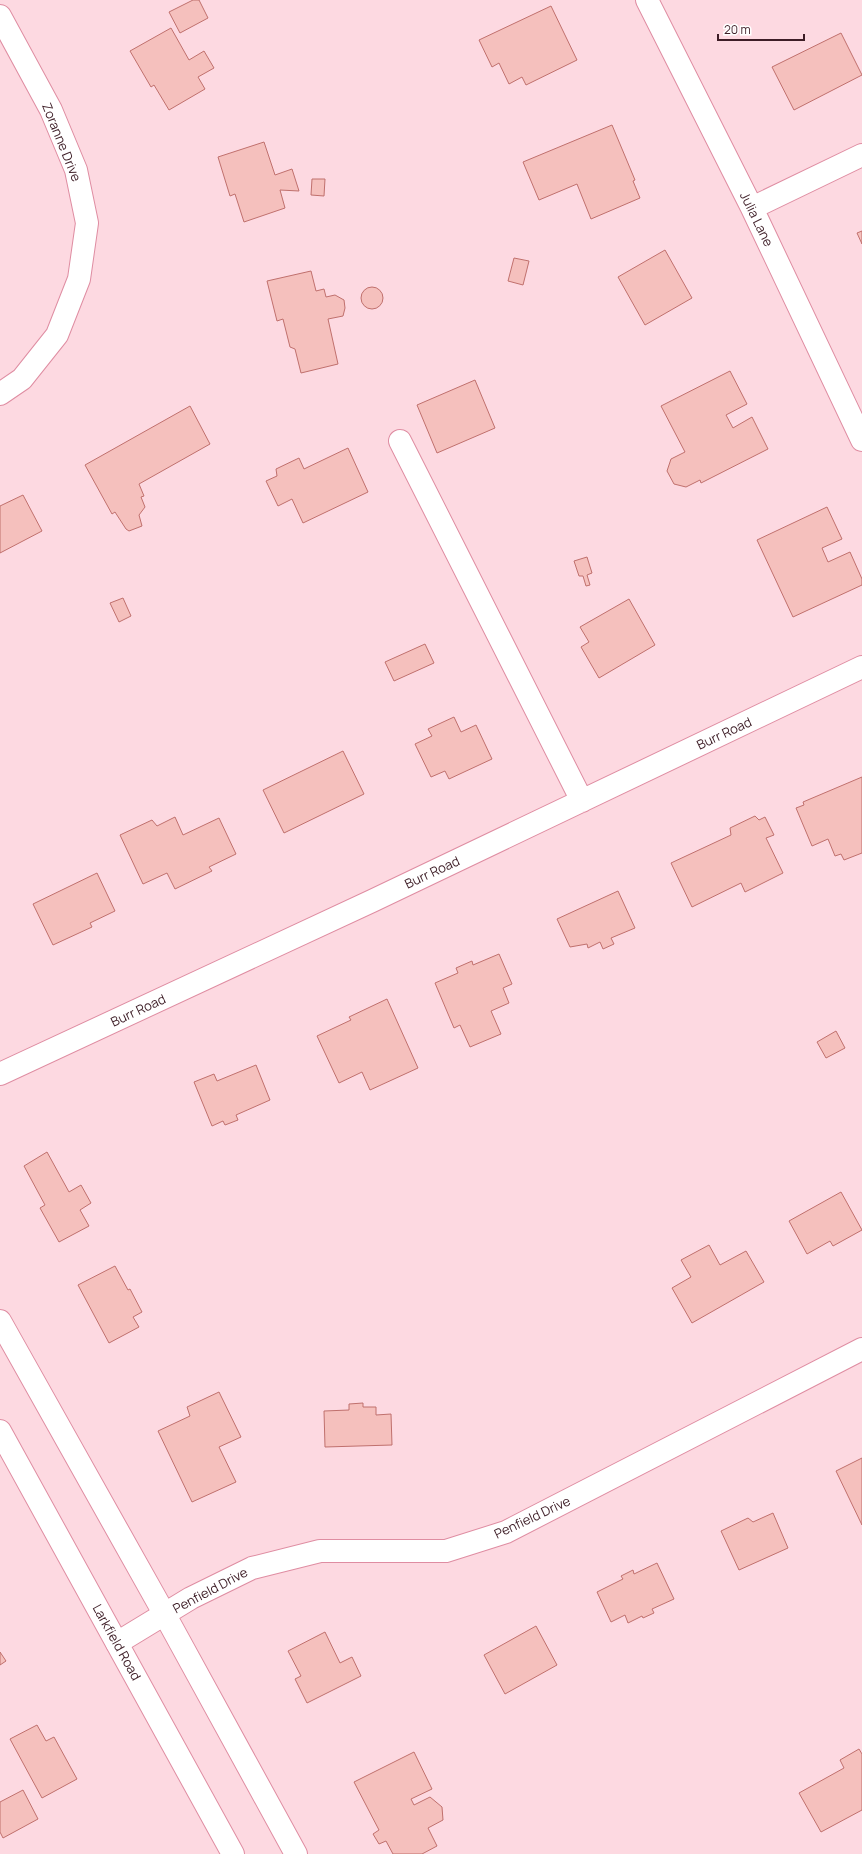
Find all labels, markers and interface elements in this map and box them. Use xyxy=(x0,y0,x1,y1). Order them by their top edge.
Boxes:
scale bar xyxy=(718,16,804,42)
text: 20 m xyxy=(724,21,751,38)
street label: Zoranne Drive xyxy=(38,100,86,184)
street label: Julia Lane xyxy=(736,189,778,250)
street label: Burr Road xyxy=(694,712,754,754)
street label: Burr Road xyxy=(402,851,462,893)
street label: Burr Road xyxy=(108,989,168,1031)
street label: Penfield Drive xyxy=(491,1491,573,1543)
street label: Penfield Drive xyxy=(170,1563,251,1617)
street label: Larkfield Road xyxy=(89,1601,145,1683)

